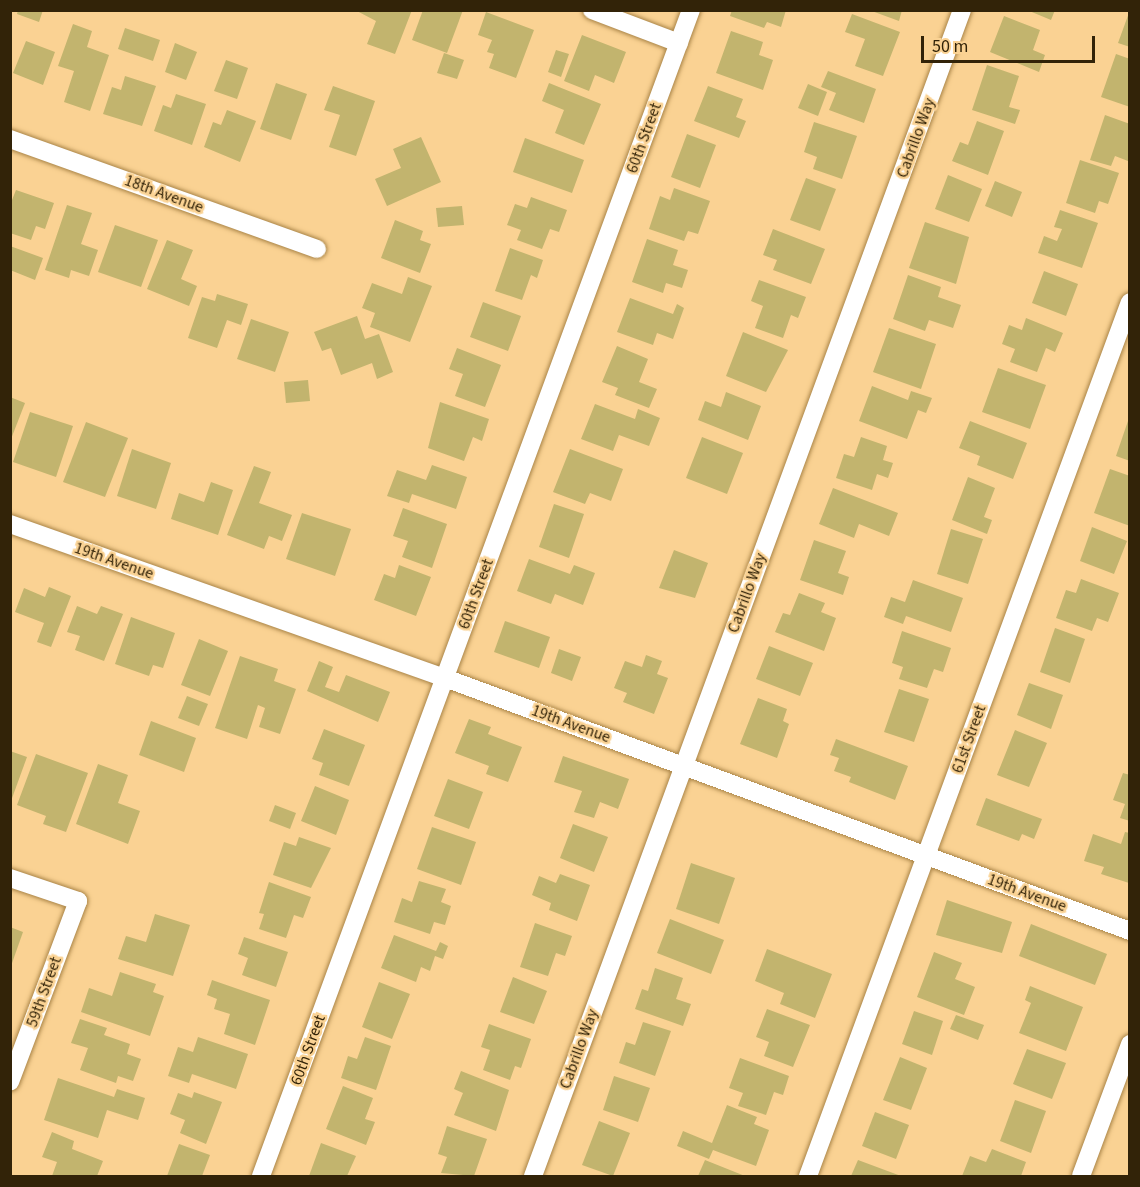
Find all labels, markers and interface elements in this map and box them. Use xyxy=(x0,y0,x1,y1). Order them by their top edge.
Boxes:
scale bar xyxy=(924,24,1098,62)
text: 50 m xyxy=(932,34,968,59)
street label: Cabrillo Way xyxy=(893,96,939,180)
street label: 60th Street xyxy=(622,100,666,176)
street label: 18th Avenue xyxy=(122,171,206,217)
street label: 19th Avenue xyxy=(72,538,156,584)
street label: Cabrillo Way xyxy=(724,551,770,635)
street label: 60th Street xyxy=(454,556,498,632)
street label: 19th Avenue xyxy=(529,701,613,747)
street label: 61st Street xyxy=(948,702,990,776)
street label: 19th Avenue xyxy=(985,870,1069,916)
street label: 59th Street xyxy=(22,954,66,1030)
street label: Cabrillo Way xyxy=(556,1007,602,1091)
street label: 60th Street xyxy=(286,1012,330,1088)

